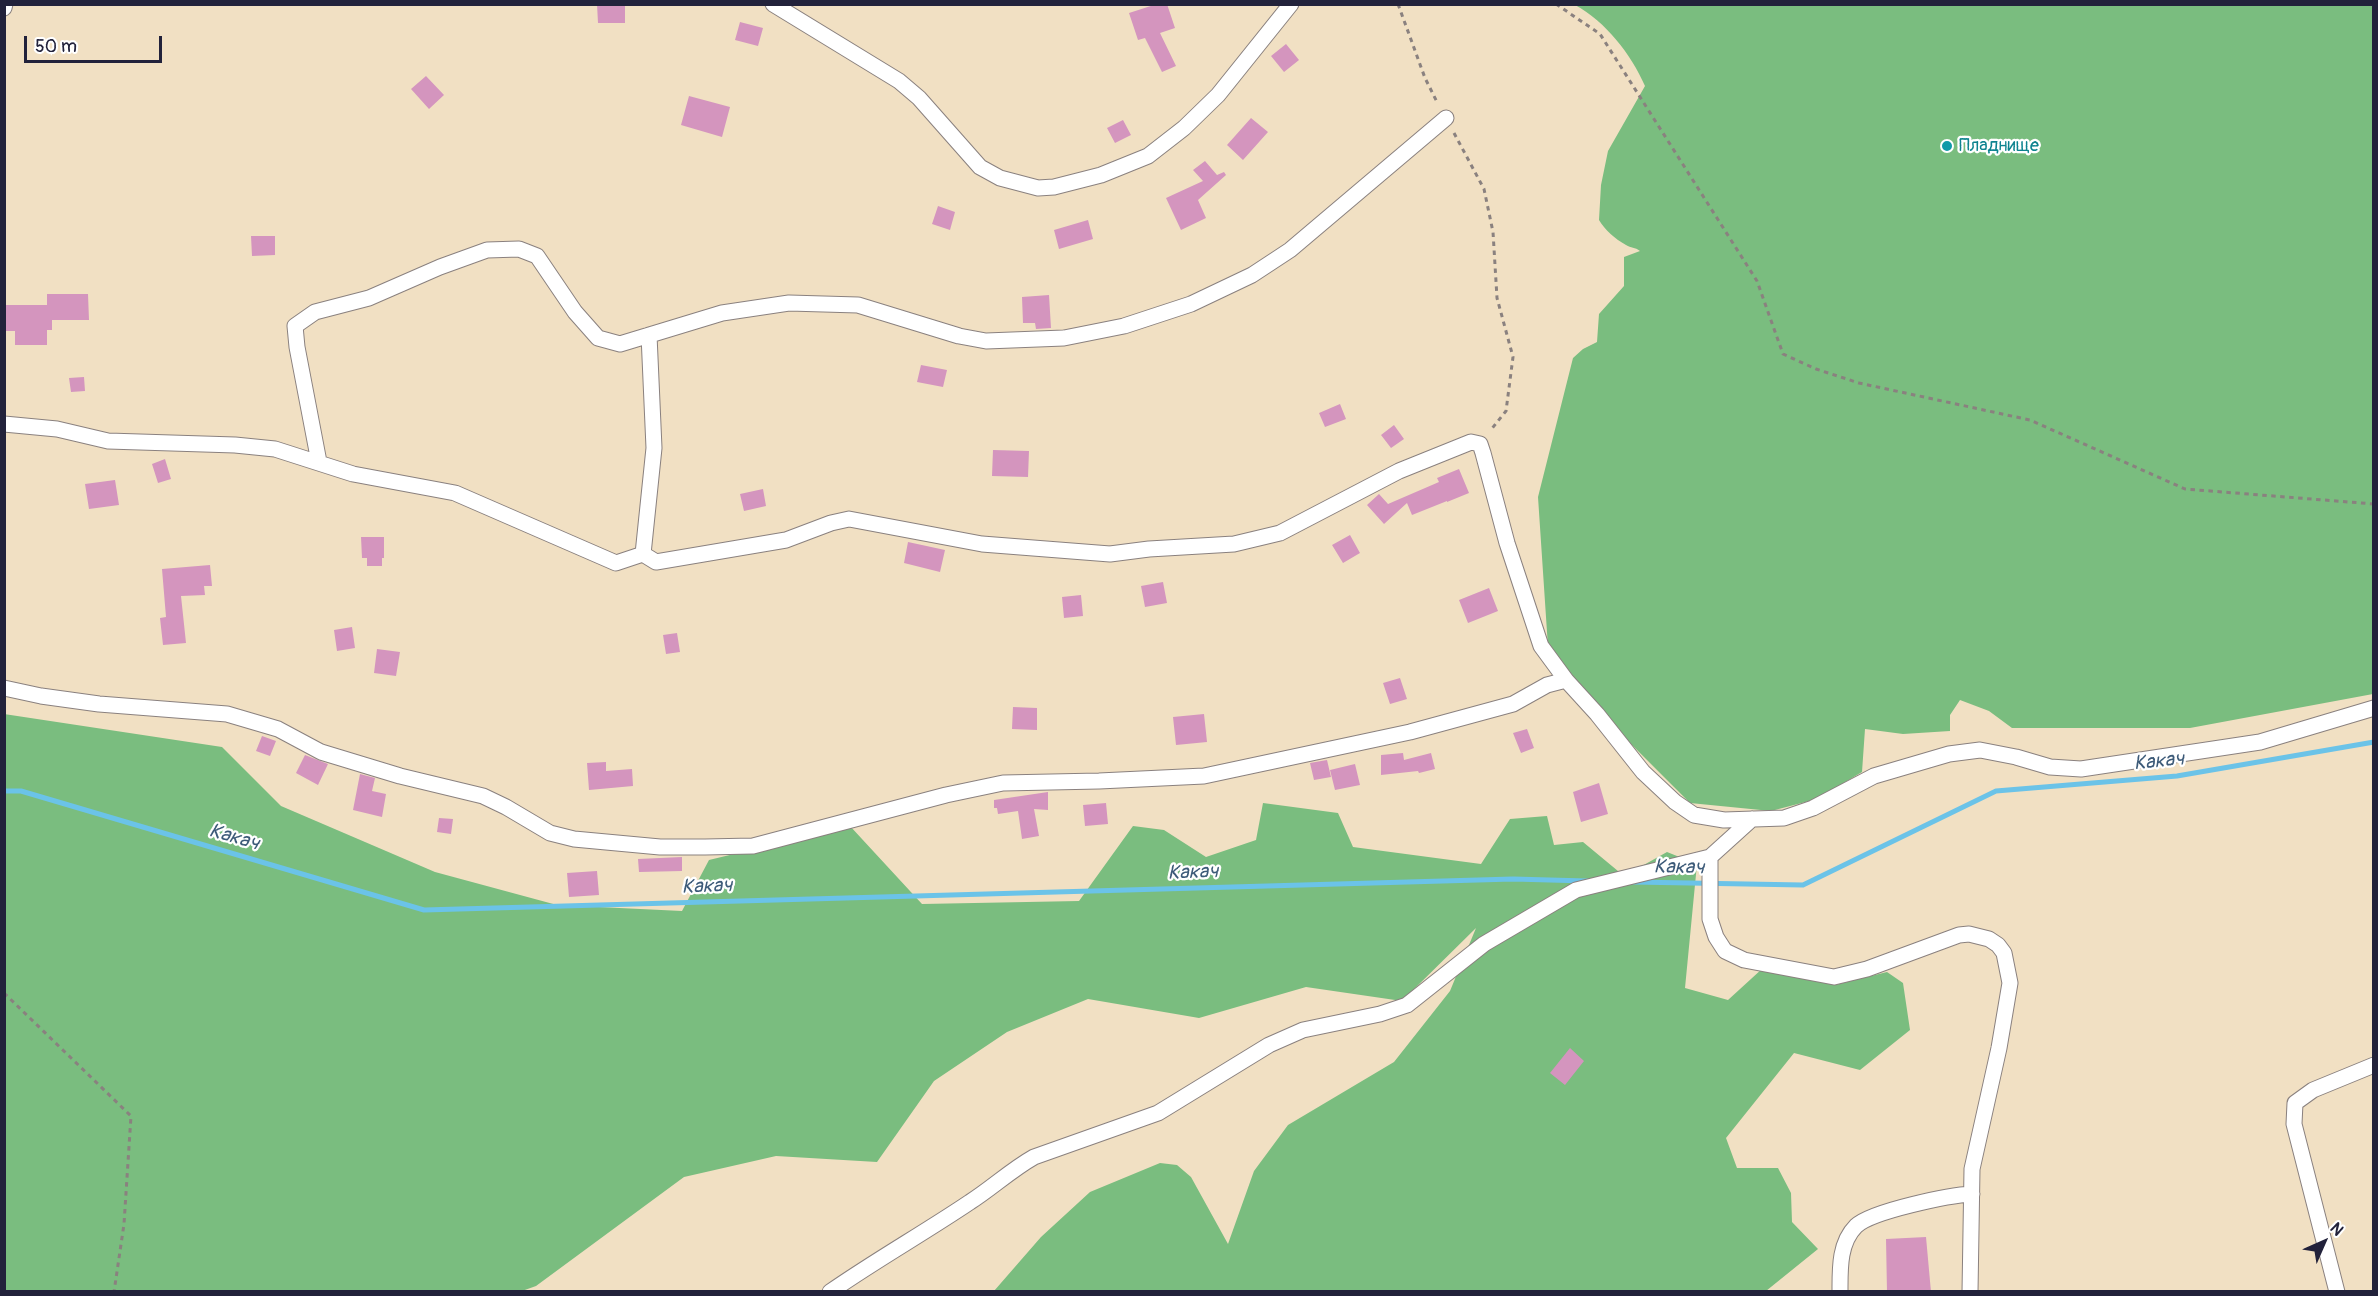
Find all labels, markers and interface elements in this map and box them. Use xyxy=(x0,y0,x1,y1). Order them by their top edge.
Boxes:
scale bar xyxy=(27,24,165,62)
text: 50 m xyxy=(35,35,77,58)
place label: Пладнище xyxy=(1959,135,2039,157)
marker: Пладнище xyxy=(1940,139,1954,153)
water label: Какач xyxy=(2133,747,2185,777)
water label: Какач xyxy=(206,820,262,856)
water label: Какач xyxy=(1654,856,1704,880)
water label: Какач xyxy=(1167,860,1219,886)
water label: Какач xyxy=(681,874,733,900)
north arrow xyxy=(2294,1212,2354,1272)
text: N xyxy=(2326,1218,2348,1240)

